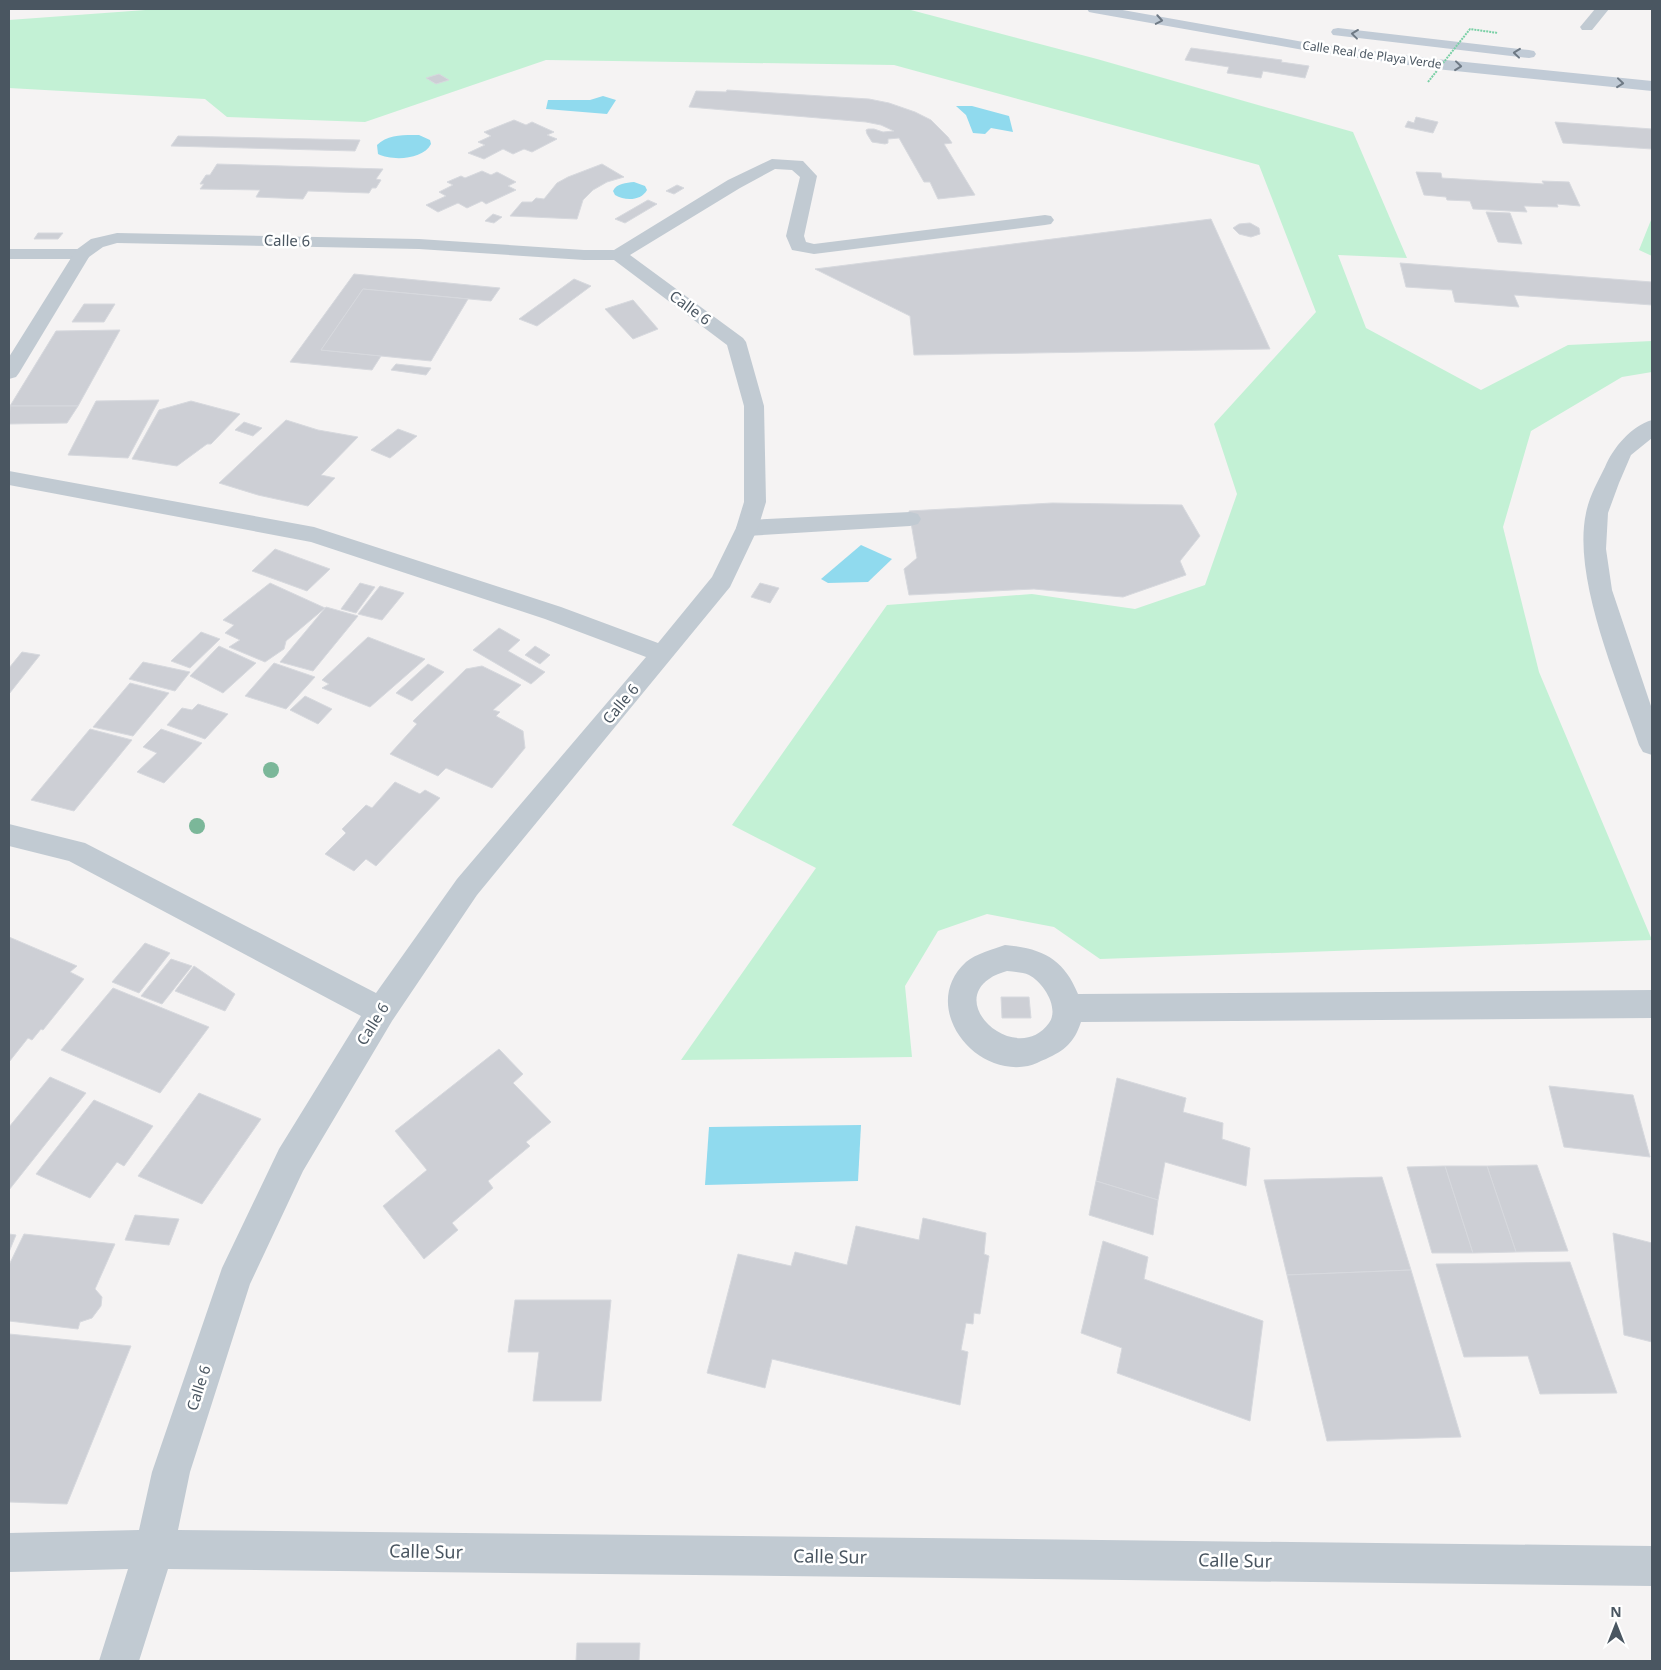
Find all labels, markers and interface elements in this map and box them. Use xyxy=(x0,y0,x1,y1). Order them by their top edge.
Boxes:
one-way arrow xyxy=(1155,15,1163,25)
one-way arrow xyxy=(1351,29,1359,40)
street label: Calle Real de Playa Verde xyxy=(1301,36,1443,73)
one-way arrow xyxy=(1512,48,1520,59)
one-way arrow xyxy=(1454,60,1462,71)
one-way arrow xyxy=(1616,77,1624,88)
street label: Calle 6 xyxy=(264,230,310,250)
street label: Calle 6 xyxy=(666,285,715,329)
street label: Calle 6 xyxy=(598,679,643,728)
street label: Calle 6 xyxy=(351,998,393,1049)
street label: Calle 6 xyxy=(181,1362,215,1413)
street label: Calle Sur xyxy=(389,1538,464,1564)
street label: Calle Sur xyxy=(793,1543,868,1569)
street label: Calle Sur xyxy=(1198,1547,1273,1573)
north arrow xyxy=(1591,1600,1641,1650)
text: N xyxy=(1610,1602,1622,1621)

